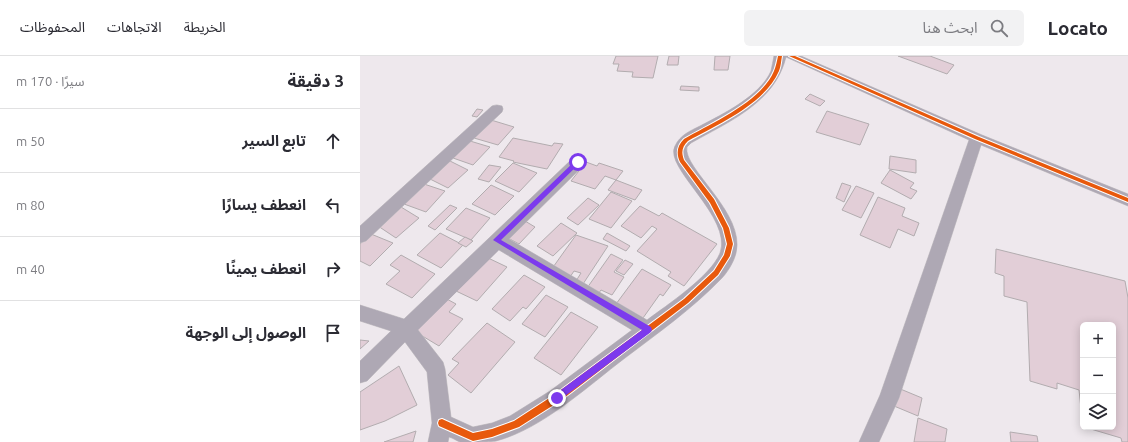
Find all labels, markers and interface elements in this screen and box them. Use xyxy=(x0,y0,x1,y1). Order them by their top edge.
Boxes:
search box xyxy=(744,10,1024,46)
icon: search xyxy=(988,17,1010,39)
text: Locato xyxy=(1048,17,1108,39)
text: المحفوظات xyxy=(20,19,85,35)
text: الاتجاهات xyxy=(107,19,162,35)
text: الخريطة xyxy=(184,19,226,35)
text: ابحث هنا xyxy=(922,19,978,36)
text: 3 دقيقة xyxy=(288,71,344,90)
text: سيرًا · 170 m xyxy=(16,74,84,88)
icon: ahead xyxy=(322,130,344,152)
text: تابع السير xyxy=(242,132,306,149)
text: 50 m xyxy=(16,134,45,148)
route start xyxy=(569,153,587,171)
icon: left xyxy=(322,194,344,216)
text: انعطف يسارًا xyxy=(222,196,306,213)
text: 80 m xyxy=(16,198,45,212)
icon: right xyxy=(322,258,344,280)
text: انعطف يمينًا xyxy=(226,260,306,277)
text: 40 m xyxy=(16,262,45,276)
icon: arrive xyxy=(322,322,344,344)
map controls xyxy=(1080,322,1116,430)
button: + xyxy=(1080,322,1116,358)
text: الوصول إلى الوجهة xyxy=(186,324,306,341)
button: − xyxy=(1080,358,1116,394)
route end xyxy=(548,389,566,407)
button: layers xyxy=(1080,394,1116,430)

